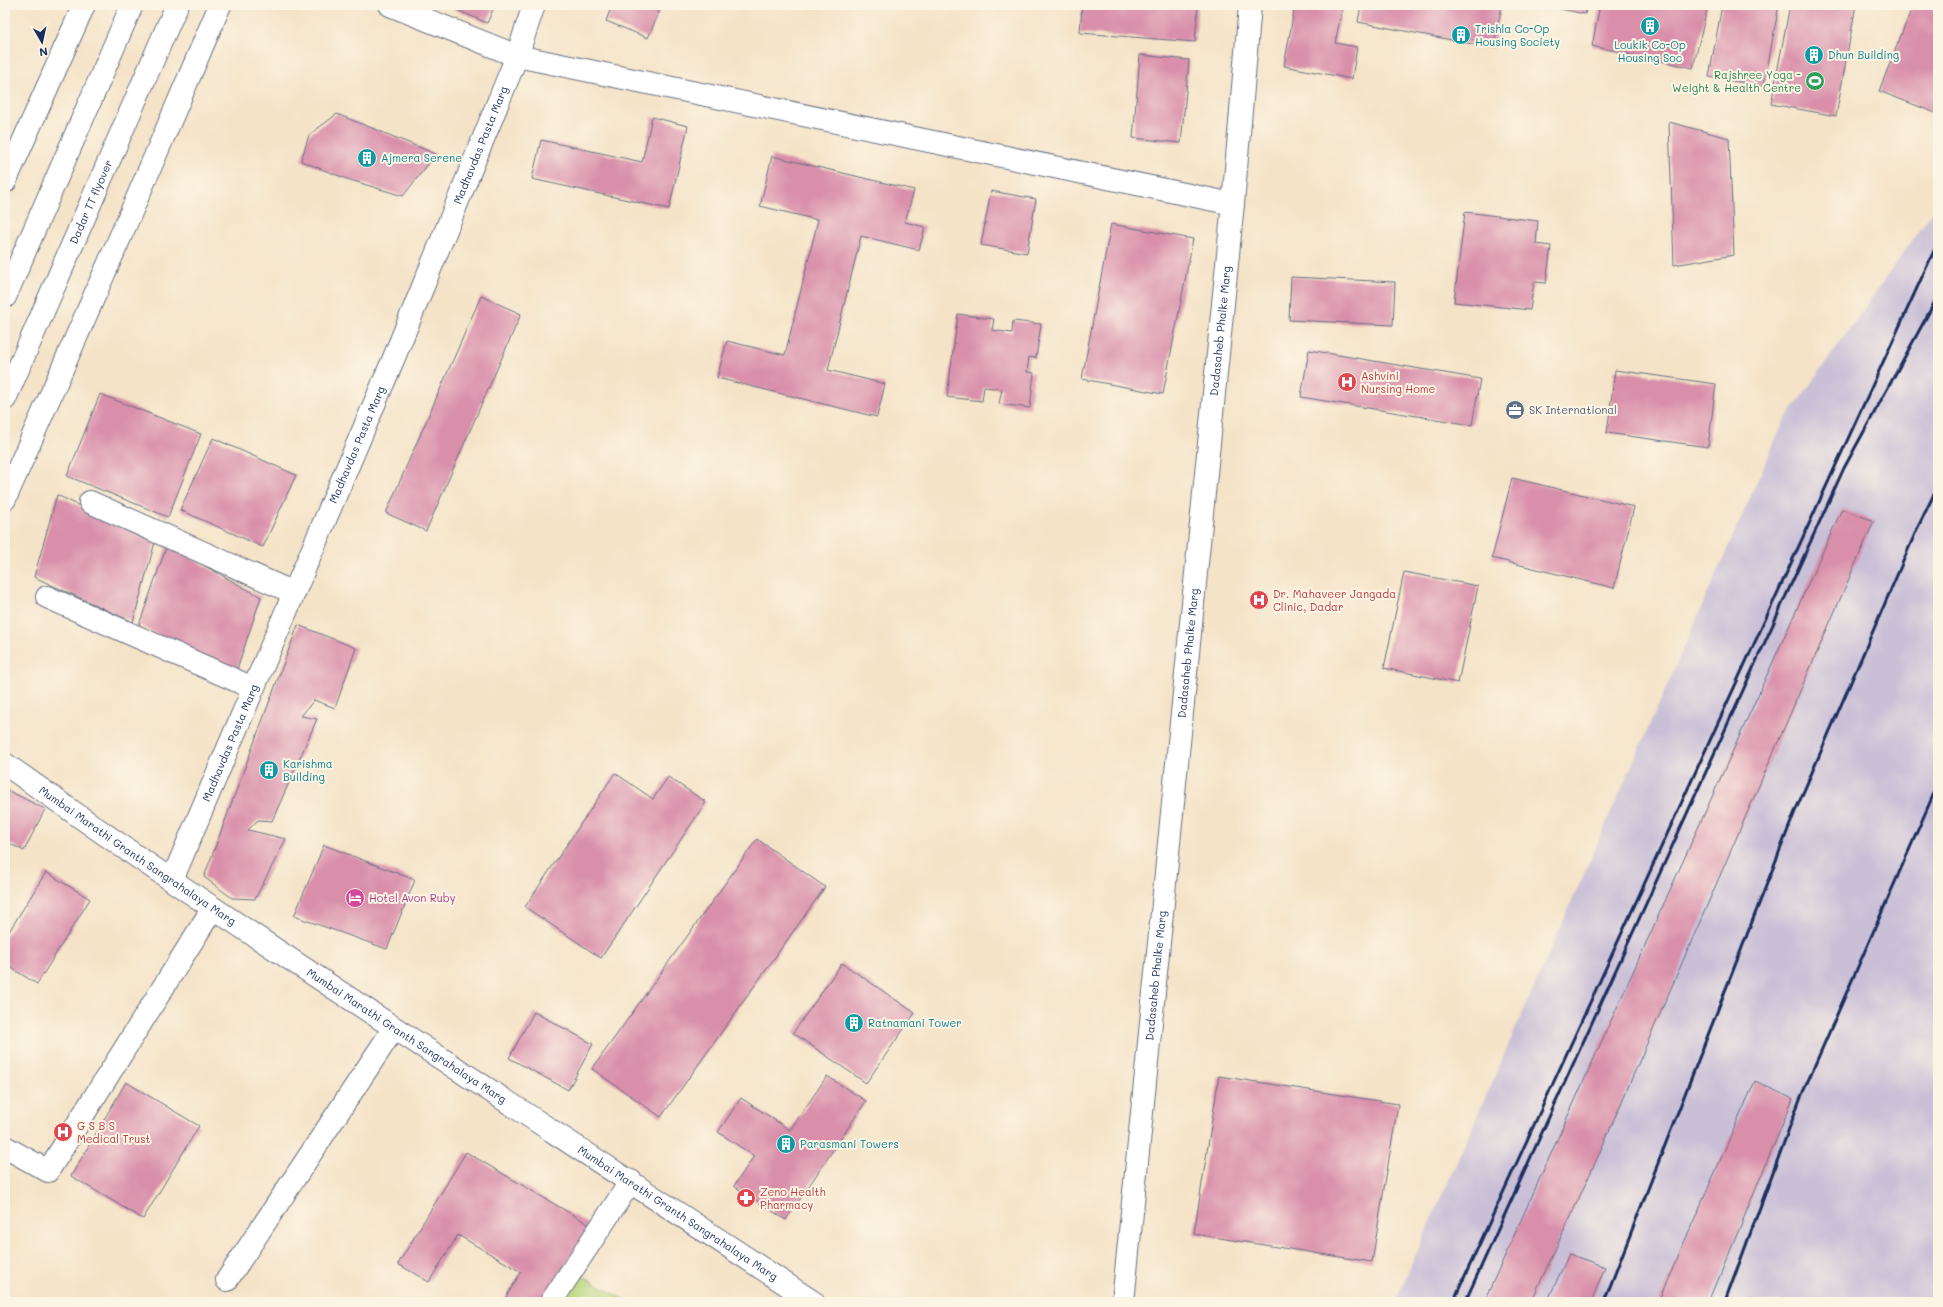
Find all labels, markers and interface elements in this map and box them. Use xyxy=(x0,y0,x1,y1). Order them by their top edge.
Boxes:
building icon: Loukik Co-Op Housing Soc xyxy=(1639,15,1661,37)
place label: Trishla Co-Op Housing Society xyxy=(1475,21,1560,49)
north arrow xyxy=(22,22,62,62)
building icon: Trishla Co-Op Housing Society xyxy=(1450,24,1472,46)
place label: Loukik Co-Op Housing Soc xyxy=(1614,37,1686,65)
text: N xyxy=(38,44,49,60)
building icon: Dhun Building xyxy=(1803,44,1825,66)
place label: Dhun Building xyxy=(1828,47,1899,62)
place label: Rajshree Yoga - Weight & Health Centre xyxy=(1672,67,1801,95)
sports icon: Rajshree Yoga - Weight & Health Centre xyxy=(1804,70,1826,92)
street label: Madhavdas Pasta Marg xyxy=(449,84,511,206)
building icon: Ajmera Serene xyxy=(356,147,378,169)
place label: Ajmera Serene xyxy=(381,150,462,165)
street label: Dadar TT flyover xyxy=(66,157,116,246)
street label: Dadasaheb Phalke Marg xyxy=(1206,265,1234,396)
place label: Ashvini Nursing Home xyxy=(1361,368,1435,396)
hospital icon: Ashvini Nursing Home xyxy=(1336,371,1358,393)
street label: Madhavdas Pasta Marg xyxy=(325,384,388,505)
office icon: SK International xyxy=(1504,399,1526,421)
place label: SK International xyxy=(1529,402,1617,417)
place label: Dr. Mahaveer Jangada Clinic, Dadar xyxy=(1273,586,1396,614)
street label: Dadasaheb Phalke Marg xyxy=(1174,588,1201,719)
hospital icon: Dr. Mahaveer Jangada Clinic, Dadar xyxy=(1248,589,1270,611)
street label: Madhavdas Pasta Marg xyxy=(198,682,261,804)
place label: Karishma Building xyxy=(283,756,333,784)
building icon: Karishma Building xyxy=(258,759,280,781)
street label: Mumbai Marathi Granth Sangrahalaya Marg xyxy=(36,782,239,928)
hotel icon: Hotel Avon Ruby xyxy=(344,887,366,909)
place label: Hotel Avon Ruby xyxy=(369,890,456,905)
street label: Dadasaheb Phalke Marg xyxy=(1141,910,1169,1041)
street label: Mumbai Marathi Granth Sangrahalaya Marg xyxy=(304,964,510,1106)
building icon: Ratnamani Tower xyxy=(843,1012,865,1034)
place label: Ratnamani Tower xyxy=(868,1015,962,1030)
place label: G S B S Medical Trust xyxy=(77,1118,151,1146)
hospital icon: G S B S Medical Trust xyxy=(52,1121,74,1143)
building icon: Parasmani Towers xyxy=(775,1133,797,1155)
place label: Parasmani Towers xyxy=(800,1136,899,1151)
street label: Mumbai Marathi Granth Sangrahalaya Marg xyxy=(575,1142,781,1284)
place label: Zeno Health Pharmacy xyxy=(760,1184,826,1212)
pharmacy icon: Zeno Health Pharmacy xyxy=(735,1187,757,1209)

